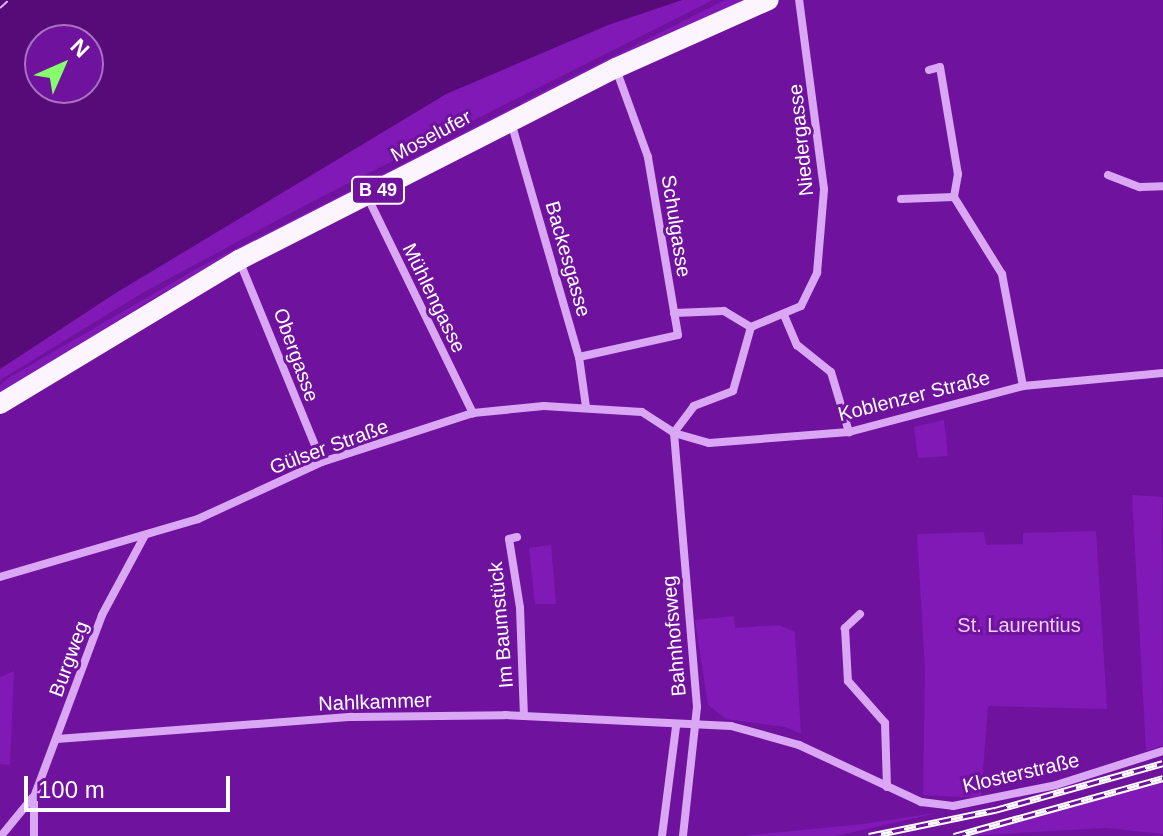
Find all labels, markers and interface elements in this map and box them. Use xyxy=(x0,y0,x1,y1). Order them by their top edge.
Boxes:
north arrow xyxy=(24,24,104,104)
text: N xyxy=(65,34,94,63)
street label: Niedergasse xyxy=(783,83,819,197)
street label: Moselufer xyxy=(387,105,475,167)
street label: Schulgasse xyxy=(656,173,696,279)
road number: B 49 xyxy=(350,176,406,204)
street label: Backesgasse xyxy=(540,199,596,319)
street label: Mühlengasse xyxy=(397,239,471,357)
street label: Obergasse xyxy=(268,305,324,405)
street label: Koblenzer Straße xyxy=(836,366,992,426)
street label: Gülser Straße xyxy=(266,414,392,480)
street label: Im Baumstück xyxy=(484,561,518,689)
street label: Bahnhofsweg xyxy=(657,575,691,697)
park label: St. Laurentius xyxy=(957,613,1081,637)
street label: Burgweg xyxy=(44,618,94,700)
street label: Nahlkammer xyxy=(318,688,432,716)
street label: Klosterstraße xyxy=(960,748,1082,798)
scale bar xyxy=(28,760,234,810)
text: 100 m xyxy=(38,776,105,803)

